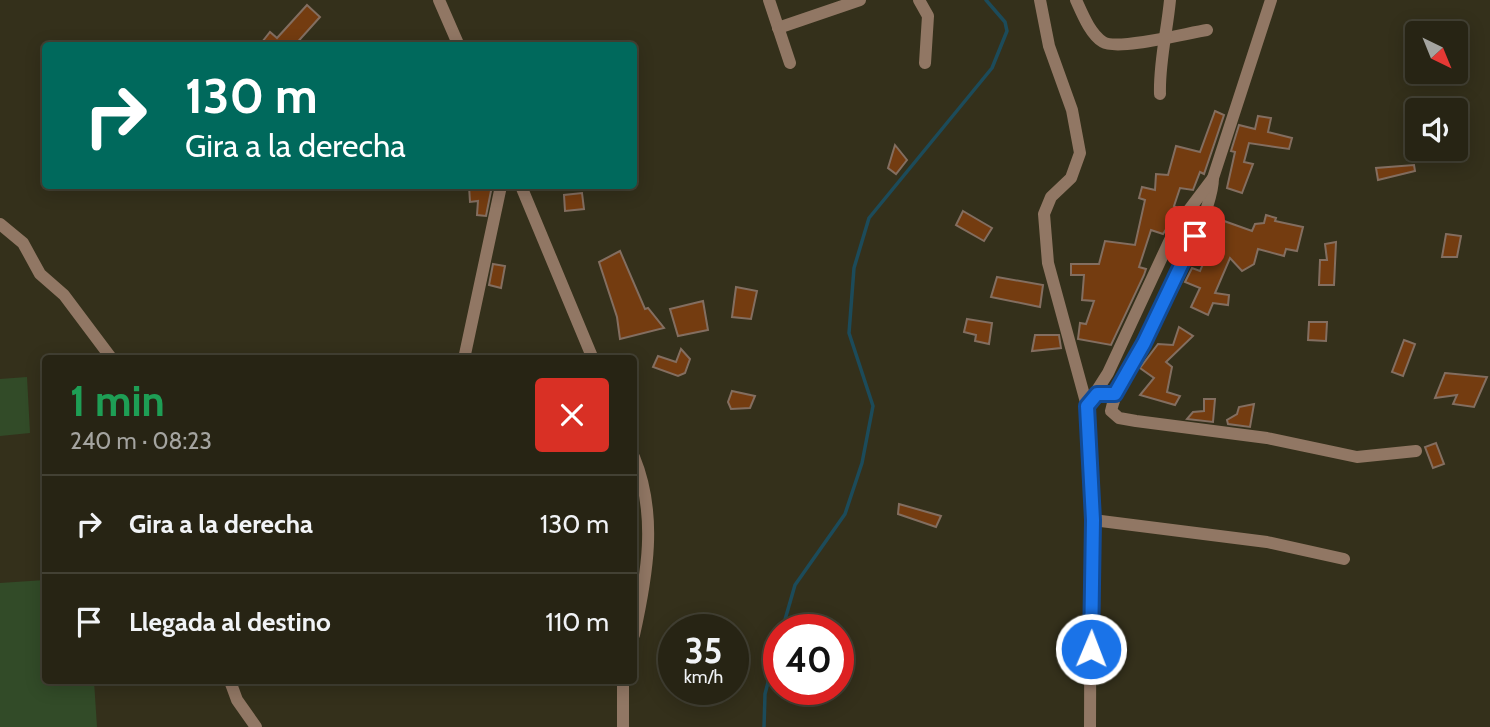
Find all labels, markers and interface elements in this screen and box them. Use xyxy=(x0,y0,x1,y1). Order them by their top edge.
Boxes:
north arrow xyxy=(1405,21,1468,84)
map controls xyxy=(1405,21,1468,161)
text: 130 m xyxy=(185,66,318,125)
icon: right xyxy=(70,70,161,161)
button: sound xyxy=(1405,98,1468,161)
text: Gira a la derecha xyxy=(185,126,406,165)
pin xyxy=(1165,206,1225,266)
icon: arrive xyxy=(1176,217,1214,255)
text: 1 min xyxy=(70,375,165,427)
button: close xyxy=(535,378,609,452)
text: 240 m · 08:23 xyxy=(70,427,212,455)
icon: right xyxy=(70,505,108,543)
text: Gira a la derecha xyxy=(129,508,313,540)
text: 130 m xyxy=(540,508,609,540)
icon: arrive xyxy=(70,603,108,641)
text: Llegada al destino xyxy=(129,606,331,638)
text: 110 m xyxy=(545,606,609,638)
position arrow xyxy=(1054,612,1128,686)
speed limit sign: 40 xyxy=(763,614,854,705)
text: 35 xyxy=(685,629,722,672)
text: km/h xyxy=(684,666,723,688)

